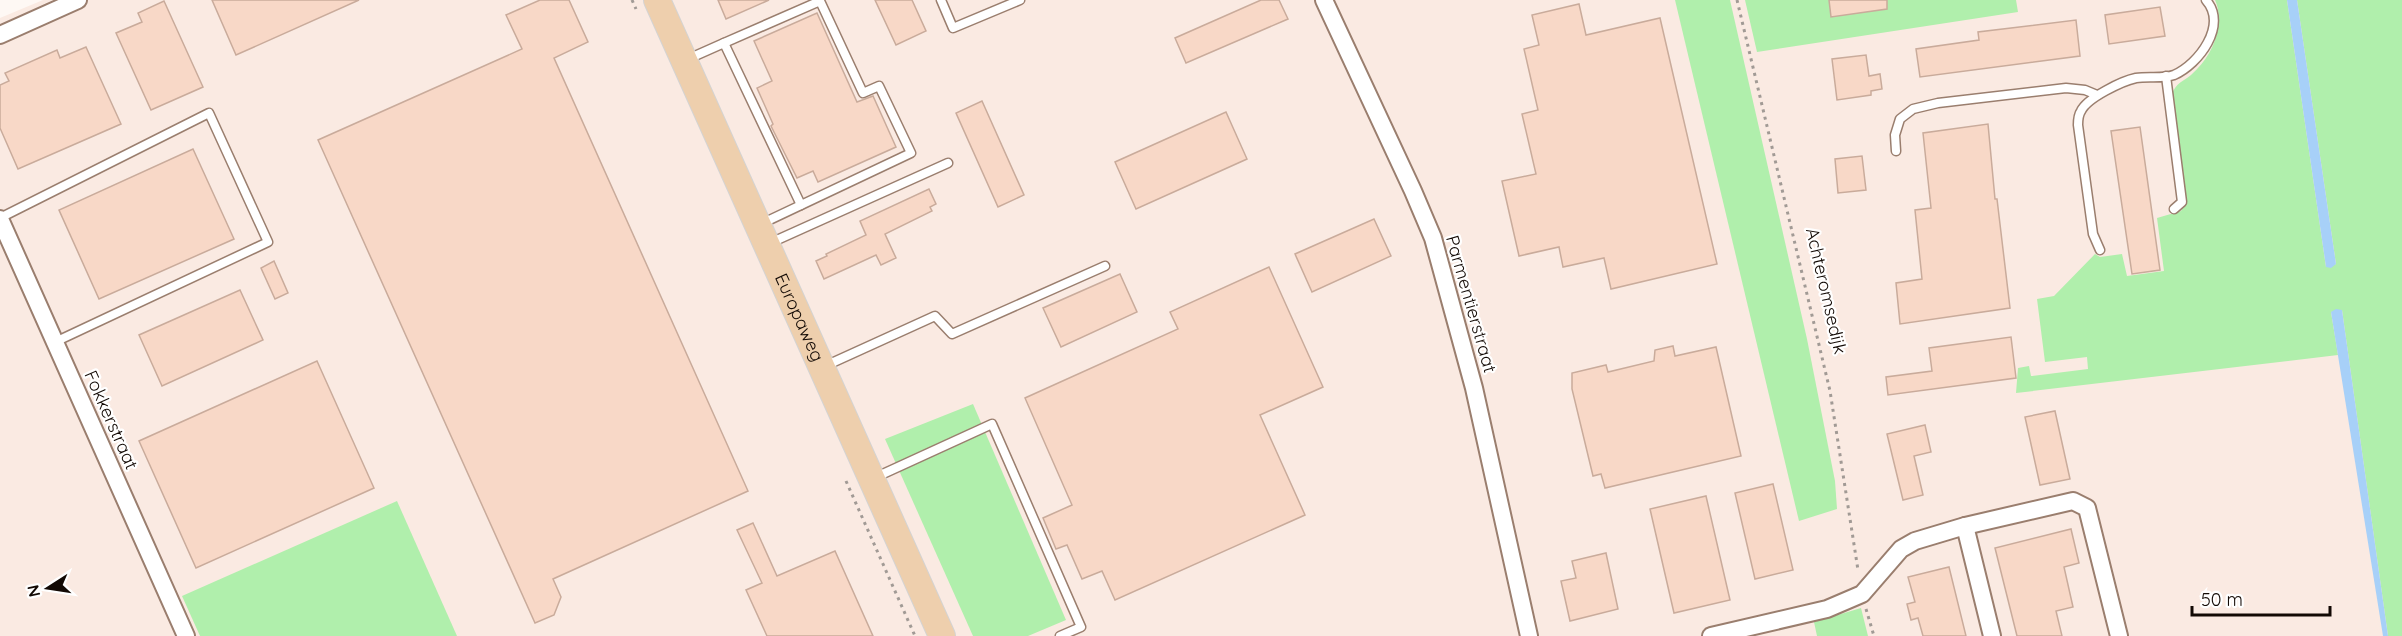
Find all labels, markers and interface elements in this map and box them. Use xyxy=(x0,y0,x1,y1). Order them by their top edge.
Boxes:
street label: Achteromsedijk xyxy=(1801,225,1852,356)
street label: Parmentierstraat xyxy=(1441,232,1502,375)
street label: Europaweg xyxy=(770,270,830,365)
street label: Fokkerstraat xyxy=(79,367,144,473)
north arrow xyxy=(18,558,78,618)
scale bar xyxy=(2192,579,2330,617)
text: N xyxy=(22,583,44,599)
text: 50 m xyxy=(2201,588,2243,611)

